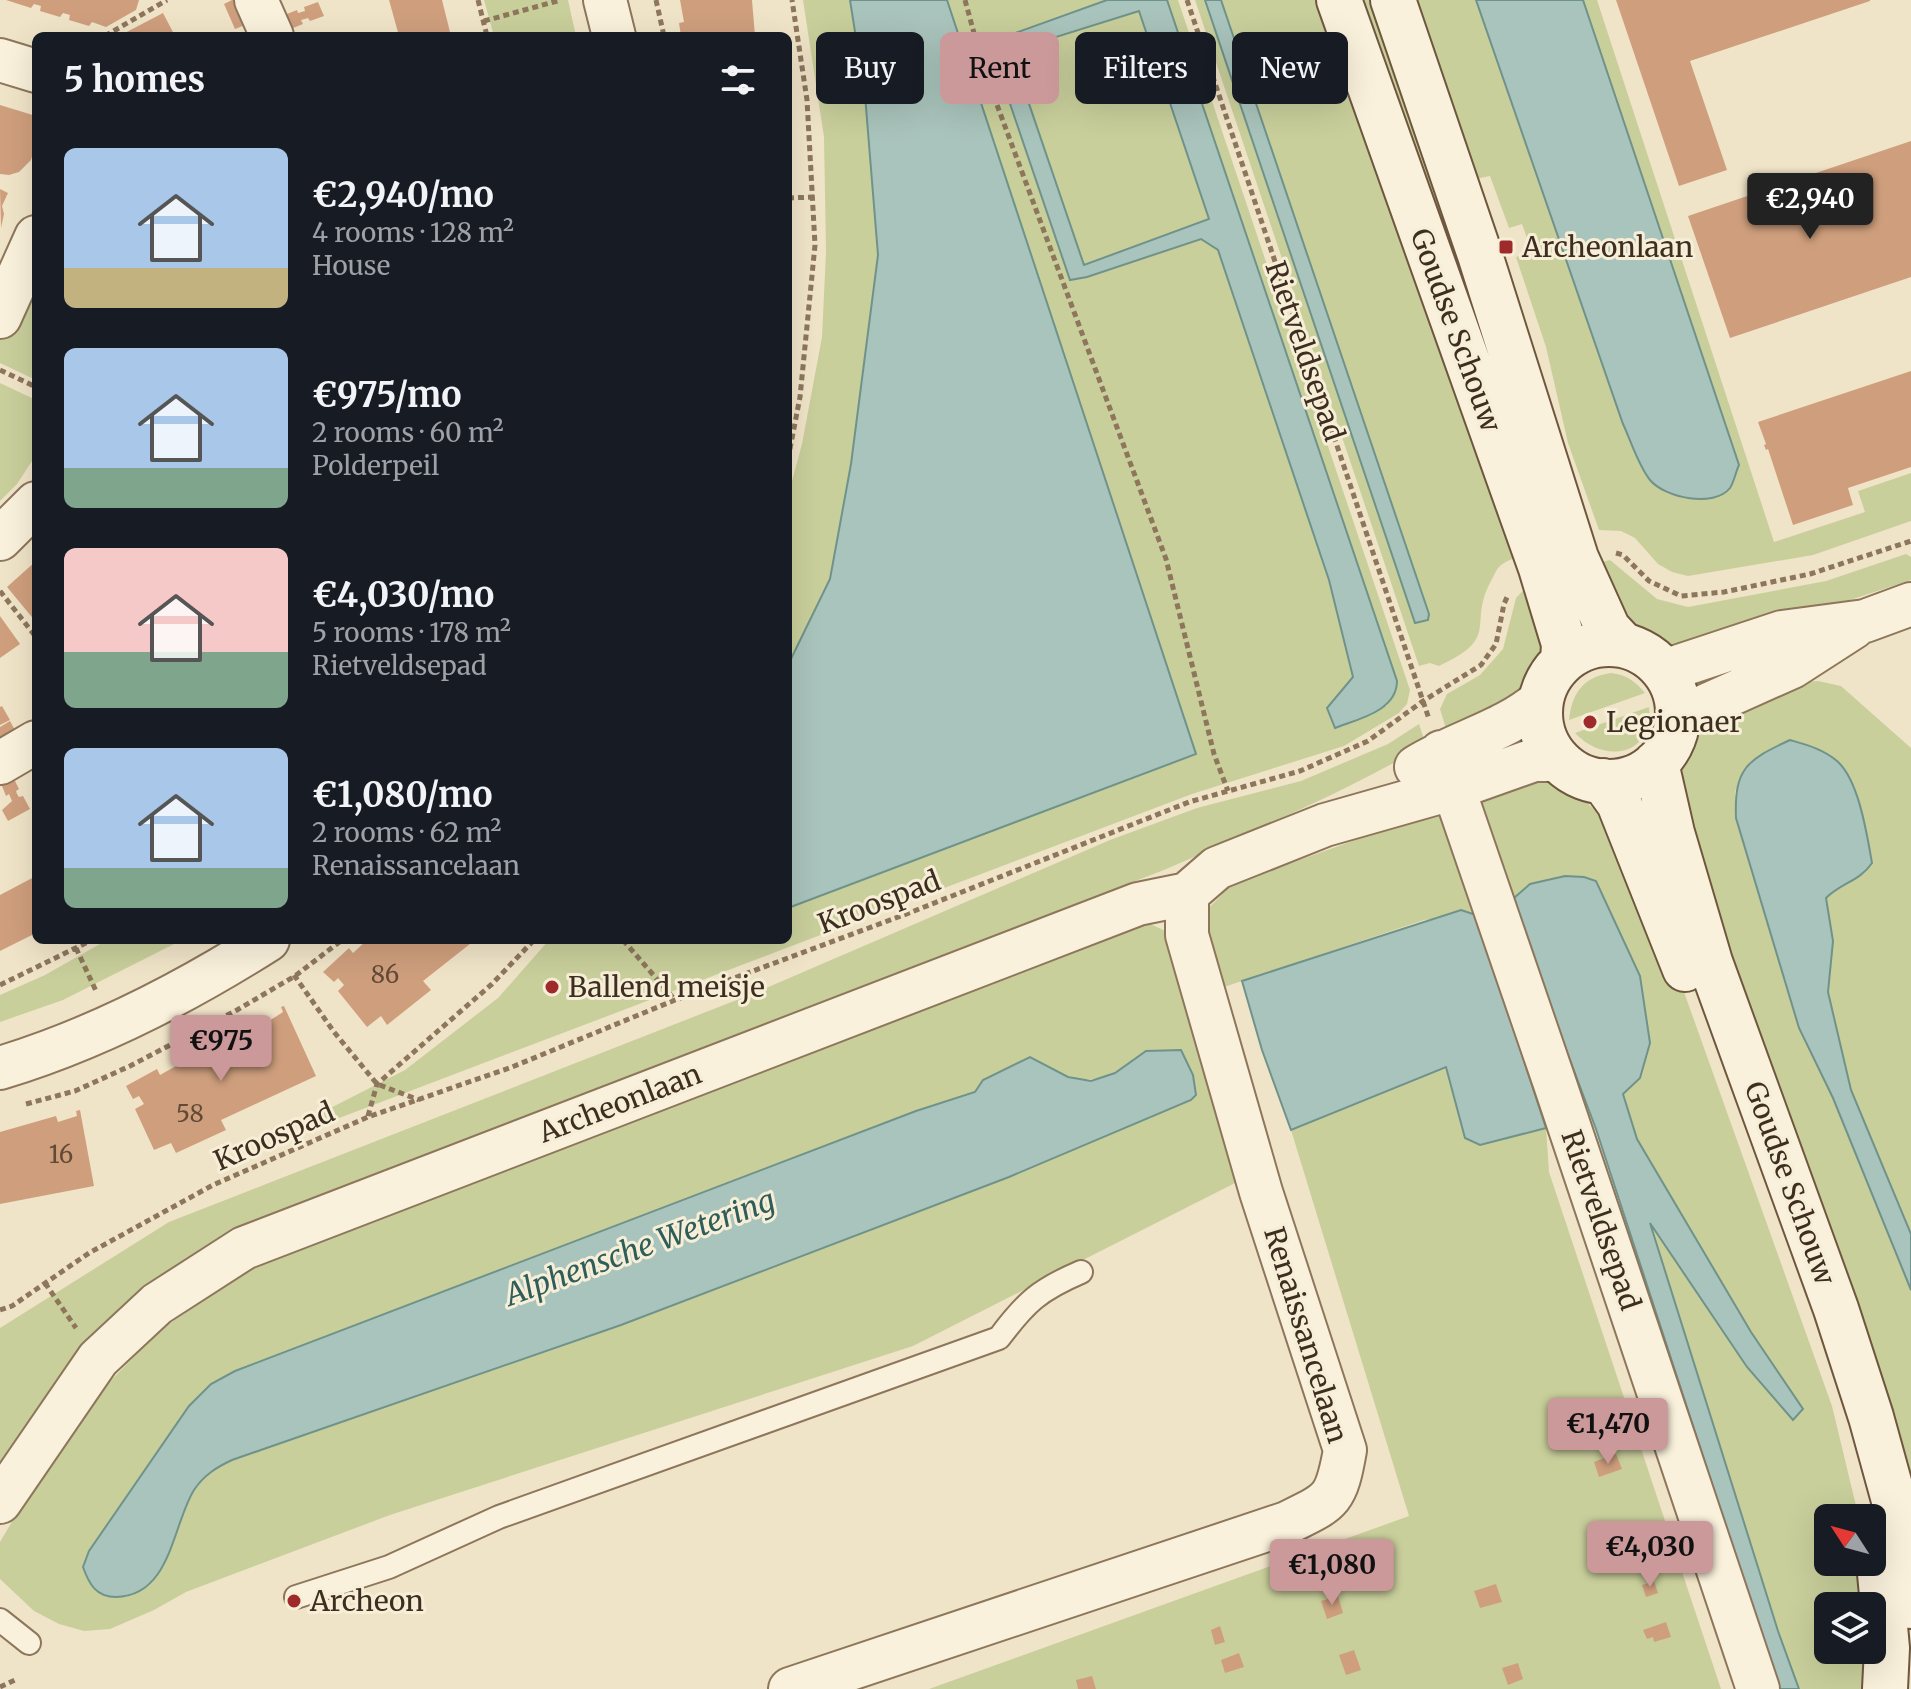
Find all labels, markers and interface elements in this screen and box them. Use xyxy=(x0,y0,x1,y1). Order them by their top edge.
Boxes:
chip: Buy xyxy=(816,32,924,104)
chip: Rent xyxy=(940,32,1059,104)
chip: Filters xyxy=(1075,32,1216,104)
chip: New xyxy=(1232,32,1348,104)
icon: filters xyxy=(716,58,760,102)
text: 5 homes xyxy=(64,59,205,101)
pin: €2,940 xyxy=(1745,173,1875,241)
text: €2,940/mo xyxy=(312,174,494,216)
icon: home xyxy=(128,180,224,276)
text: €2,940 xyxy=(1765,182,1855,215)
text: 4 rooms · 128 m² xyxy=(312,216,514,249)
street label: Goudse Schouw xyxy=(1403,224,1510,437)
place label: Archeonlaan xyxy=(1521,229,1693,265)
marker: Archeonlaan xyxy=(1497,238,1515,256)
text: House xyxy=(312,249,390,282)
street label: Rietveldsepad xyxy=(1257,256,1353,446)
text: €975/mo xyxy=(312,374,461,416)
icon: home xyxy=(128,380,224,476)
text: 2 rooms · 60 m² xyxy=(312,416,504,449)
text: Polderpeil xyxy=(312,449,439,482)
text: €4,030/mo xyxy=(312,574,494,616)
icon: home xyxy=(128,580,224,676)
text: 5 rooms · 178 m² xyxy=(312,616,511,649)
text: Rietveldsepad xyxy=(312,649,487,682)
place label: Legionaer xyxy=(1606,704,1742,740)
marker: Legionaer xyxy=(1581,713,1599,731)
text: €1,080/mo xyxy=(312,774,492,816)
icon: home xyxy=(128,780,224,876)
text: 2 rooms · 62 m² xyxy=(312,816,501,849)
text: Renaissancelaan xyxy=(312,849,520,882)
street label: Kroospad xyxy=(813,862,945,942)
house number: 86 xyxy=(371,959,399,990)
place label: Ballend meisje xyxy=(568,969,765,1005)
marker: Ballend meisje xyxy=(543,978,561,996)
pin: €975 xyxy=(174,1015,268,1083)
text: €975 xyxy=(189,1024,253,1057)
street label: Archeonlaan xyxy=(533,1055,706,1151)
street label: Goudse Schouw xyxy=(1737,1077,1844,1290)
street label: Kroospad xyxy=(208,1093,340,1179)
house number: 58 xyxy=(176,1098,204,1129)
street label: Rietveldsepad xyxy=(1553,1125,1649,1315)
house number: 16 xyxy=(49,1139,73,1170)
water label: Alphensche Wetering xyxy=(498,1181,780,1314)
street label: Renaissancelaan xyxy=(1256,1223,1356,1447)
pin: €1,470 xyxy=(1543,1398,1673,1466)
text: €1,470 xyxy=(1566,1407,1650,1440)
north arrow xyxy=(1814,1504,1886,1576)
map controls xyxy=(1814,1504,1886,1664)
pin: €4,030 xyxy=(1585,1521,1715,1589)
text: €4,030 xyxy=(1605,1530,1695,1563)
pin: €1,080 xyxy=(1267,1539,1397,1607)
text: €1,080 xyxy=(1288,1548,1376,1581)
place label: Archeon xyxy=(309,1583,424,1619)
marker: Archeon xyxy=(285,1592,303,1610)
button: layers xyxy=(1814,1592,1886,1664)

